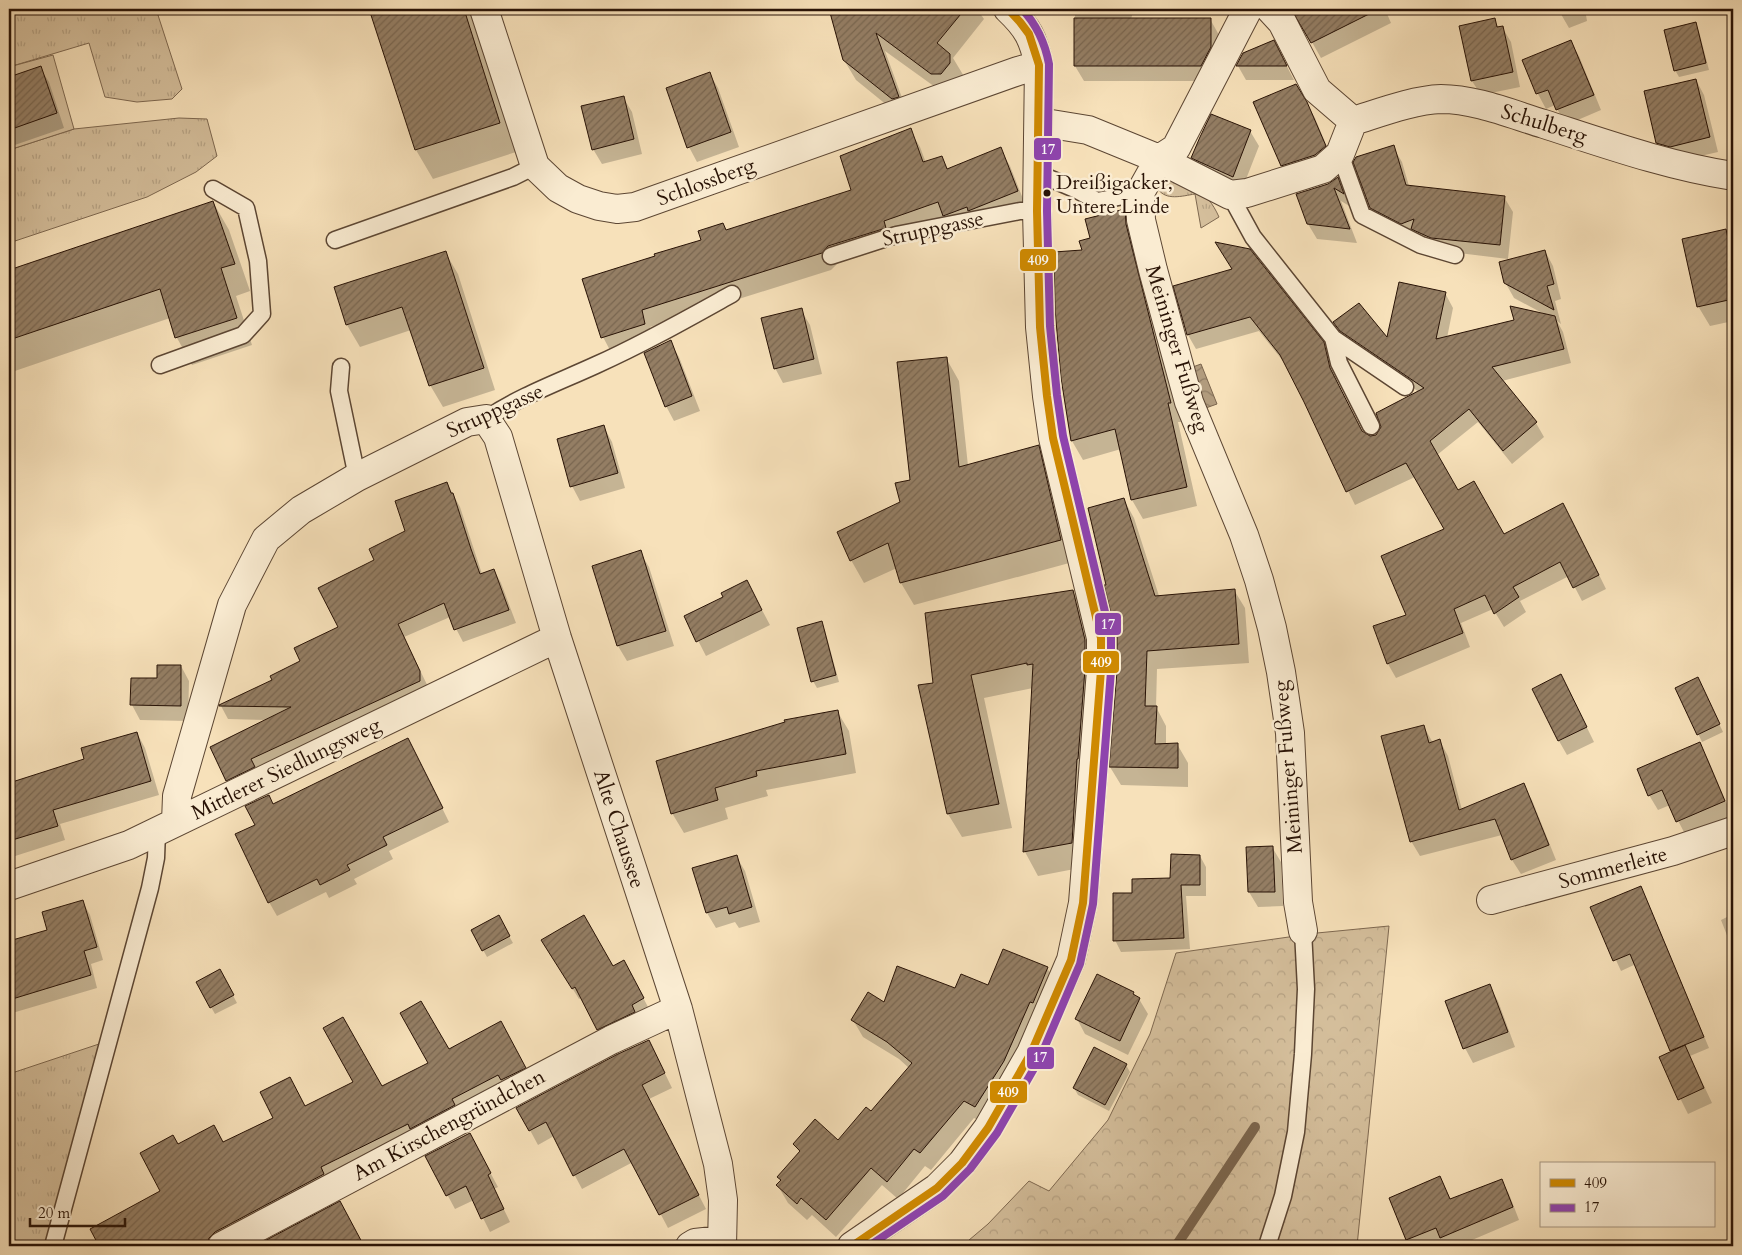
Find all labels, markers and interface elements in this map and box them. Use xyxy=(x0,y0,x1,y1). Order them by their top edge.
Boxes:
street label: Schulberg xyxy=(1497,97,1591,151)
line badge: 17 xyxy=(1033,137,1062,161)
text: 17 xyxy=(1041,140,1055,159)
street label: Schlossberg xyxy=(653,151,759,213)
place label: Dreißigacker, Untere Linde xyxy=(1056,169,1173,220)
marker: Dreißigacker, Untere Linde xyxy=(1042,188,1052,198)
street label: Struppgasse xyxy=(880,204,986,254)
line badge: 409 xyxy=(1019,248,1057,272)
text: 409 xyxy=(1027,251,1049,270)
street label: Meininger Fußweg xyxy=(1138,262,1216,437)
street label: Struppgasse xyxy=(442,377,548,445)
line badge: 17 xyxy=(1094,612,1122,636)
text: 17 xyxy=(1101,615,1115,634)
line badge: 409 xyxy=(1082,650,1120,674)
text: 409 xyxy=(1090,653,1112,672)
street label: Meininger Fußweg xyxy=(1266,679,1310,855)
street label: Mittlerer Siedlungsweg xyxy=(187,710,386,827)
street label: Alte Chaussee xyxy=(586,766,652,892)
street label: Sommerleite xyxy=(1555,840,1671,896)
line badge: 17 xyxy=(1026,1046,1055,1070)
text: 17 xyxy=(1033,1048,1047,1067)
street label: Am Kirschengründchen xyxy=(348,1062,550,1188)
line badge: 409 xyxy=(989,1080,1028,1104)
text: 409 xyxy=(997,1083,1019,1102)
legend xyxy=(1540,1162,1714,1228)
text: 409 xyxy=(1584,1173,1607,1193)
scale bar xyxy=(30,1195,125,1227)
text: 17 xyxy=(1584,1197,1600,1217)
text: 20 m xyxy=(38,1203,70,1223)

